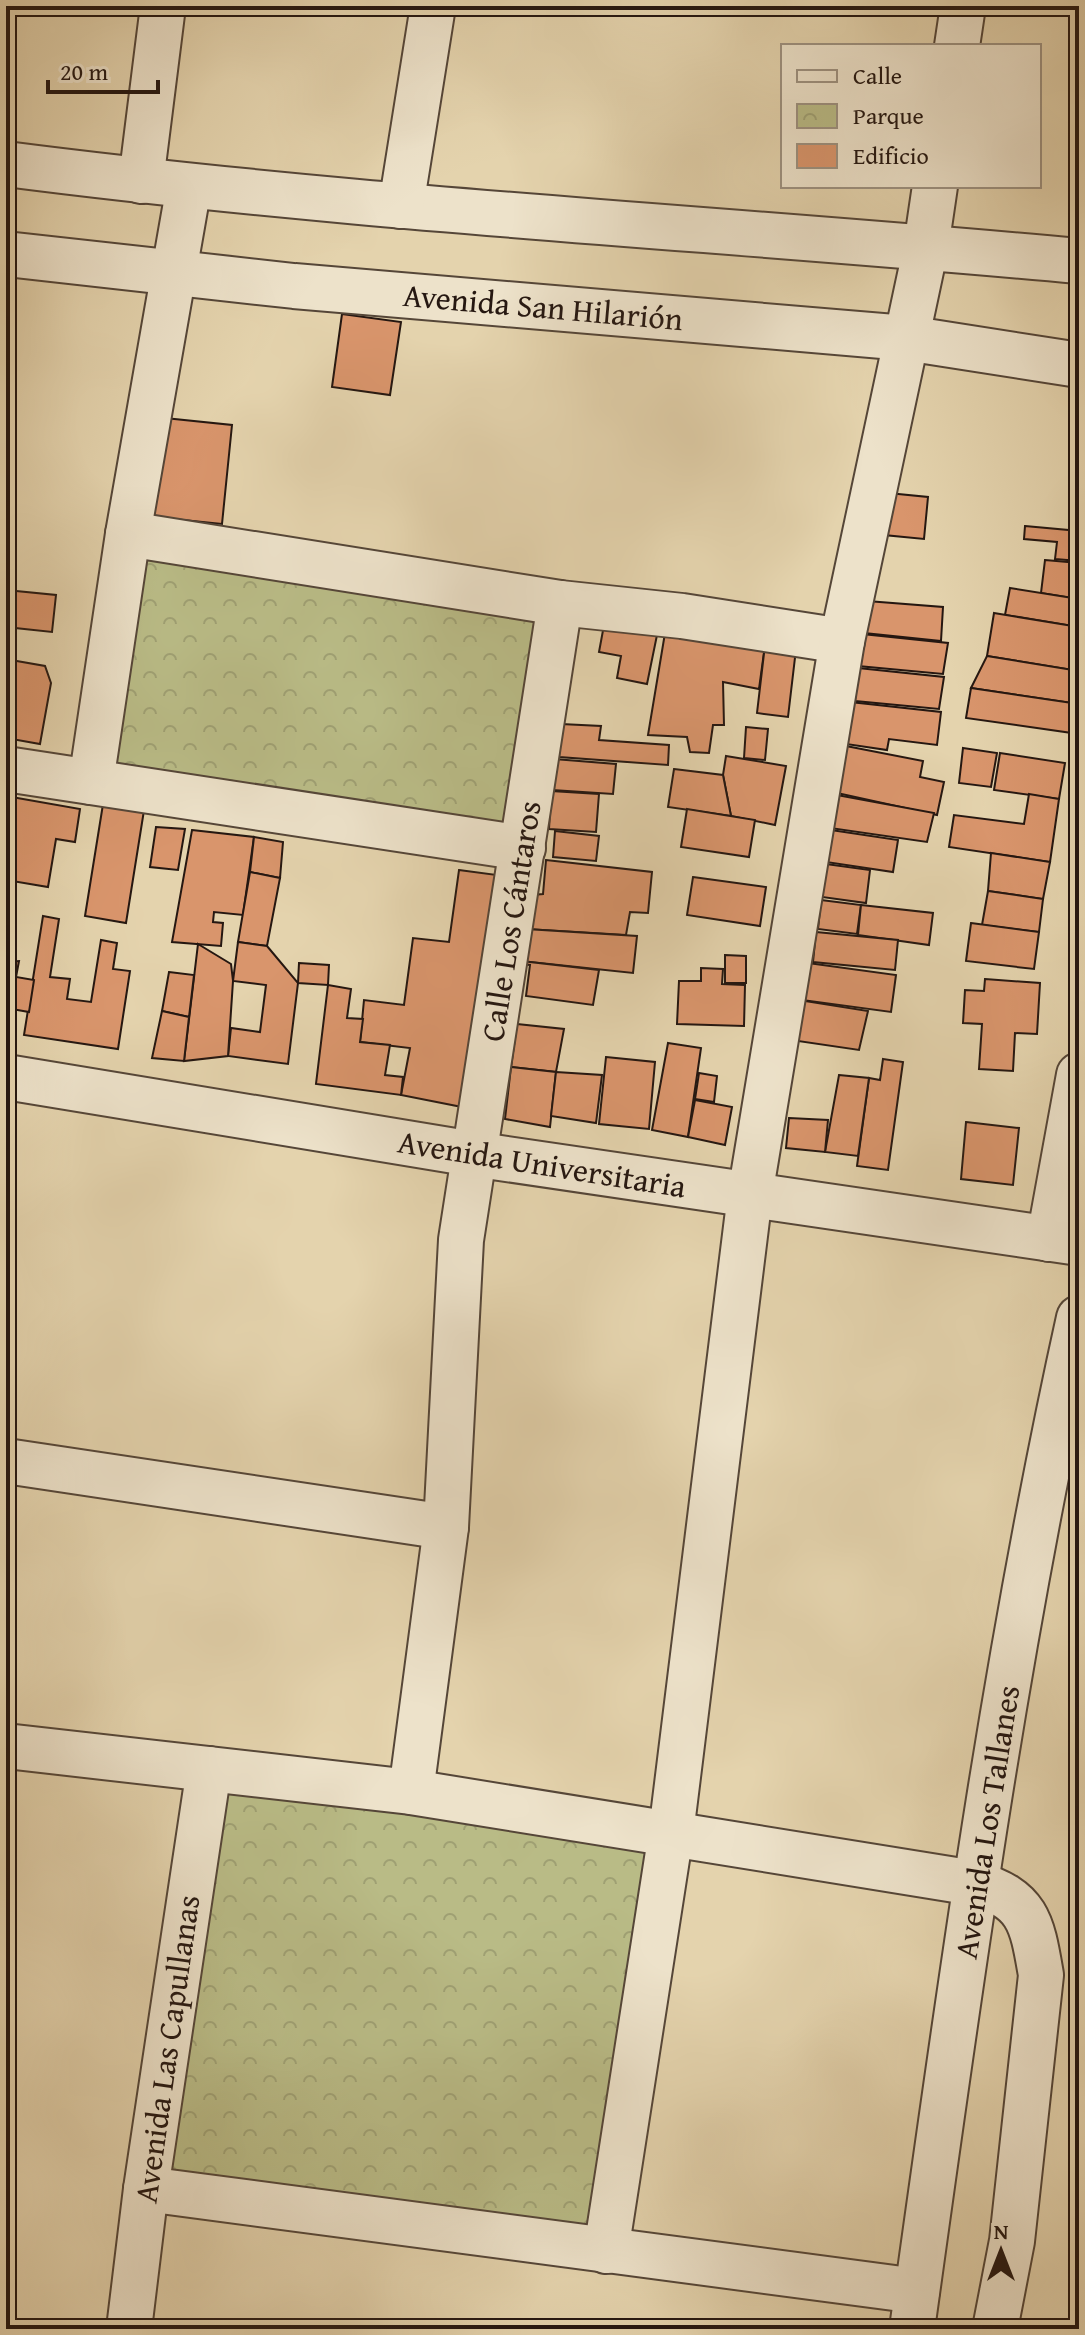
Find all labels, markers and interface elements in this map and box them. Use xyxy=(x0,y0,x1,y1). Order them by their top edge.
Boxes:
scale bar xyxy=(48,44,158,94)
legend xyxy=(781,44,1041,188)
text: 20 m xyxy=(60,54,108,89)
text: Calle xyxy=(853,58,902,93)
text: Parque xyxy=(853,98,924,133)
text: Edificio xyxy=(853,138,929,173)
street label: Avenida San Hilarión xyxy=(401,271,685,342)
street label: Calle Los Cántaros xyxy=(468,797,553,1045)
street label: Avenida Universitaria xyxy=(395,1118,689,1209)
street label: Avenida Los Tallanes xyxy=(942,1682,1031,1962)
street label: Avenida Las Capullanas xyxy=(122,1892,211,2206)
north arrow xyxy=(961,2211,1041,2291)
text: N xyxy=(994,2215,1009,2247)

